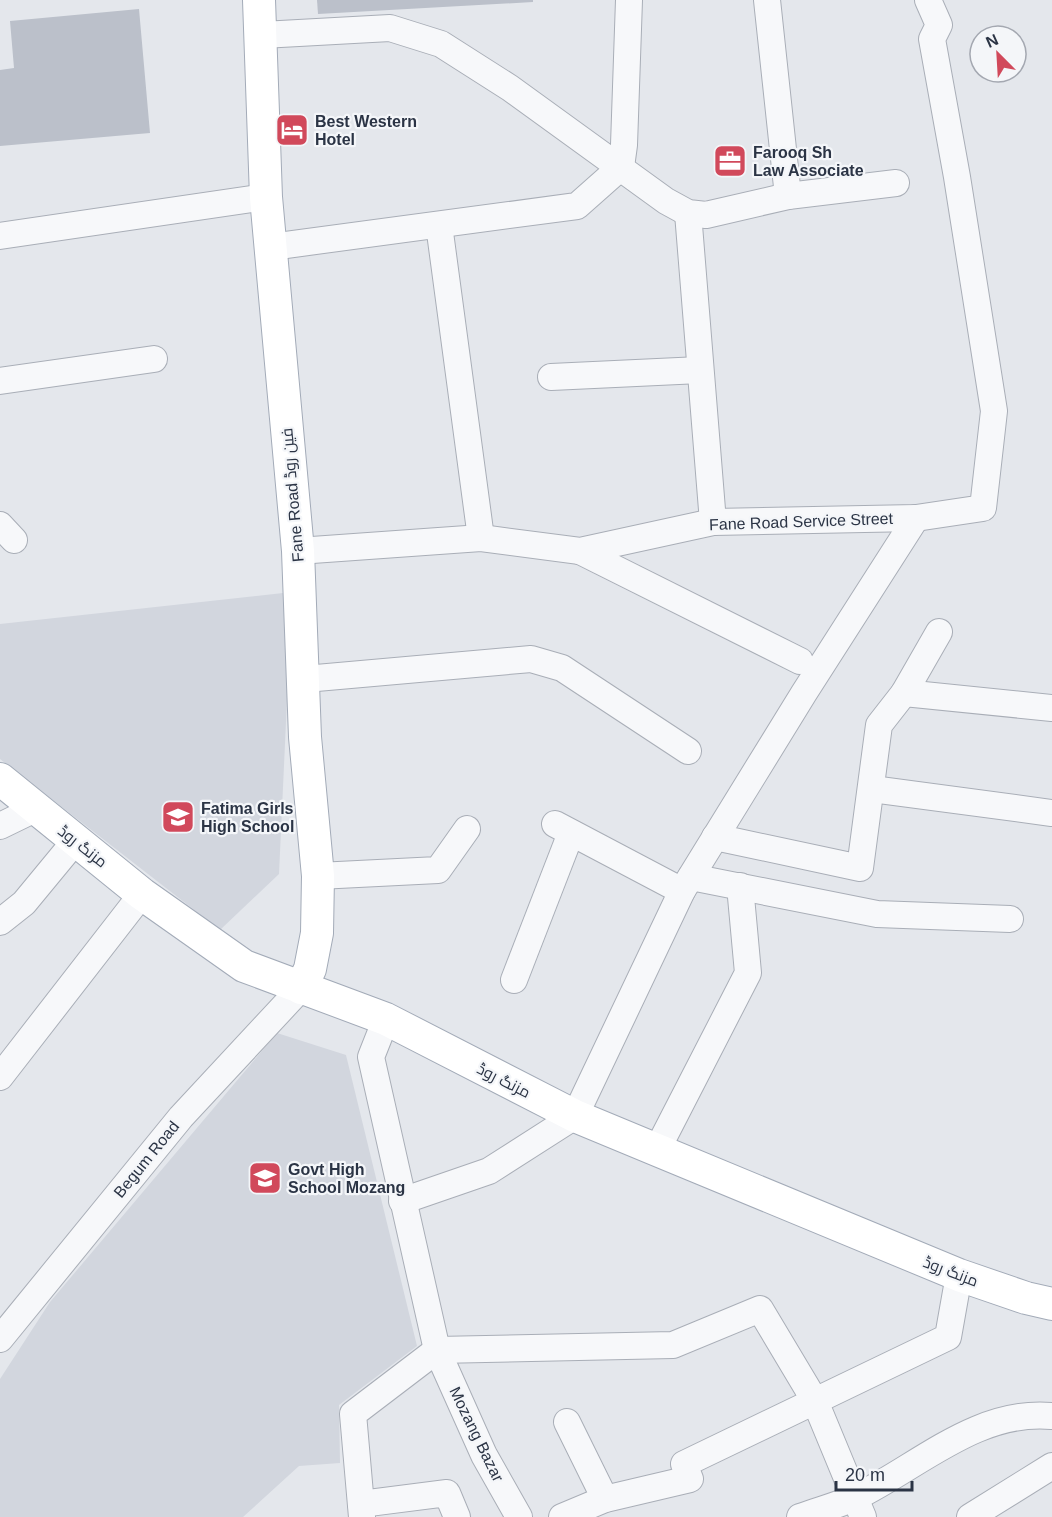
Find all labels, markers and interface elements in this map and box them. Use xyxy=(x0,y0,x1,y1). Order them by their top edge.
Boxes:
north arrow xyxy=(968,24,1028,84)
text: N xyxy=(983,31,1001,51)
hotel icon: Best Western Hotel xyxy=(274,112,310,148)
place label: Best Western Hotel xyxy=(315,113,417,148)
office icon: Farooq Sh Law Associate xyxy=(712,143,748,179)
place label: Farooq Sh Law Associate xyxy=(753,144,864,179)
street label: Fane Road فین روڈ xyxy=(278,427,309,563)
street label: Fane Road Service Street xyxy=(709,510,894,533)
school or university icon: Fatima Girls High School xyxy=(160,799,196,835)
place label: Fatima Girls High School xyxy=(201,800,294,835)
street label: مزنگ روڈ xyxy=(54,822,111,872)
street label: مزنگ روڈ xyxy=(474,1060,533,1102)
street label: Begum Road xyxy=(110,1118,182,1201)
school or university icon: Govt High School Mozang xyxy=(247,1160,283,1196)
place label: Govt High School Mozang xyxy=(288,1161,405,1196)
street label: مزنگ روڈ xyxy=(921,1253,981,1291)
street label: Mozang Bazar xyxy=(446,1384,507,1485)
scale bar xyxy=(836,1454,912,1492)
text: 20 m xyxy=(845,1465,885,1485)

